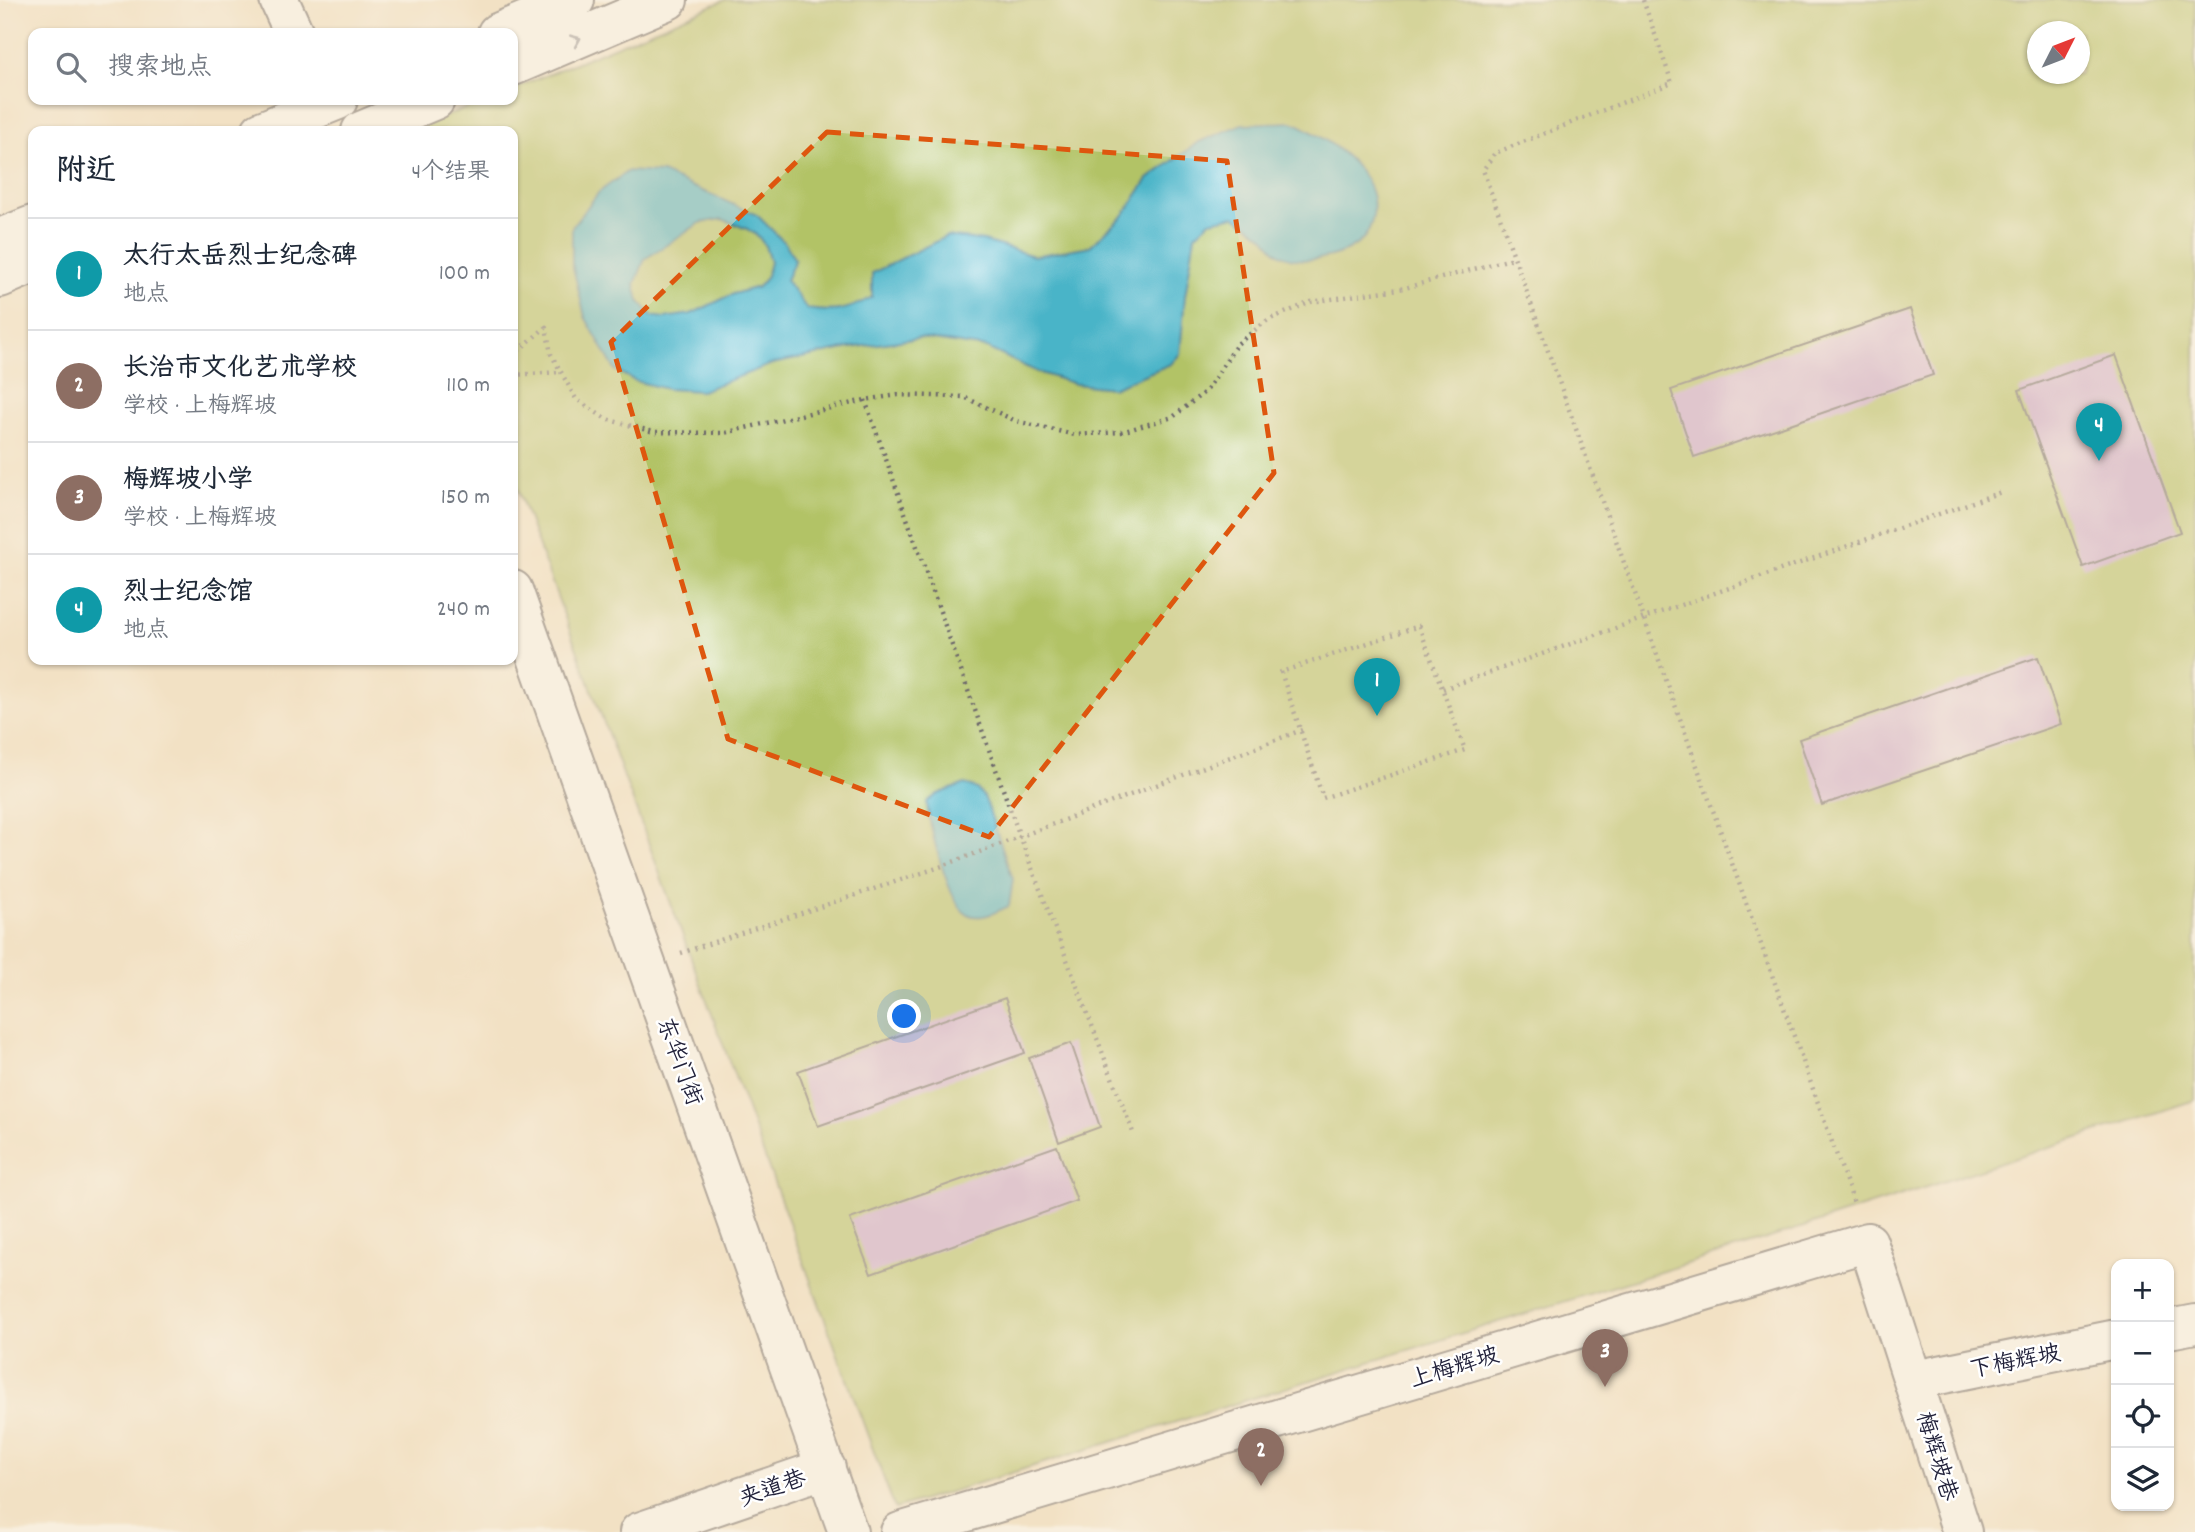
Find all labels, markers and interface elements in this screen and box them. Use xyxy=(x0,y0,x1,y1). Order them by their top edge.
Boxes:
north arrow xyxy=(2027,21,2090,84)
search box xyxy=(28,28,518,105)
one-way arrow xyxy=(569,34,581,48)
icon: search xyxy=(52,48,90,86)
text: 搜索地点 xyxy=(108,50,212,87)
text: 附近 xyxy=(56,152,116,195)
text: 4个结果 xyxy=(411,157,490,190)
text: 太行太岳烈士纪念碑 xyxy=(123,239,357,276)
text: 1 xyxy=(76,258,82,291)
text: 100 m xyxy=(439,258,490,291)
text: 地点 xyxy=(123,279,169,312)
text: 长治市文化艺术学校 xyxy=(123,351,357,388)
text: 2 xyxy=(74,370,84,403)
text: 110 m xyxy=(446,370,490,403)
text: 学校 · 上梅辉坡 xyxy=(123,391,277,424)
pin: 4 xyxy=(2076,403,2122,461)
text: 梅辉坡小学 xyxy=(123,463,253,500)
text: 3 xyxy=(74,482,84,515)
text: 150 m xyxy=(441,482,490,515)
text: 学校 · 上梅辉坡 xyxy=(123,503,277,536)
text: 烈士纪念馆 xyxy=(123,575,253,612)
text: 4 xyxy=(74,594,84,627)
text: 240 m xyxy=(437,594,490,627)
text: 地点 xyxy=(123,615,169,648)
pin: 1 xyxy=(1354,658,1400,716)
your location xyxy=(887,999,921,1033)
street label: 东华门街 xyxy=(646,1013,709,1111)
map controls xyxy=(2111,1259,2174,1511)
button: + xyxy=(2111,1259,2174,1322)
button: − xyxy=(2111,1322,2174,1385)
pin: 3 xyxy=(1582,1329,1628,1387)
street label: 下梅辉坡 xyxy=(1967,1338,2064,1388)
street label: 上梅辉坡 xyxy=(1406,1340,1504,1399)
button: locate xyxy=(2111,1385,2174,1448)
street label: 梅辉坡巷 xyxy=(1905,1408,1964,1507)
pin: 2 xyxy=(1238,1428,1284,1486)
button: layers xyxy=(2111,1448,2174,1511)
street label: 夹道巷 xyxy=(735,1463,812,1517)

